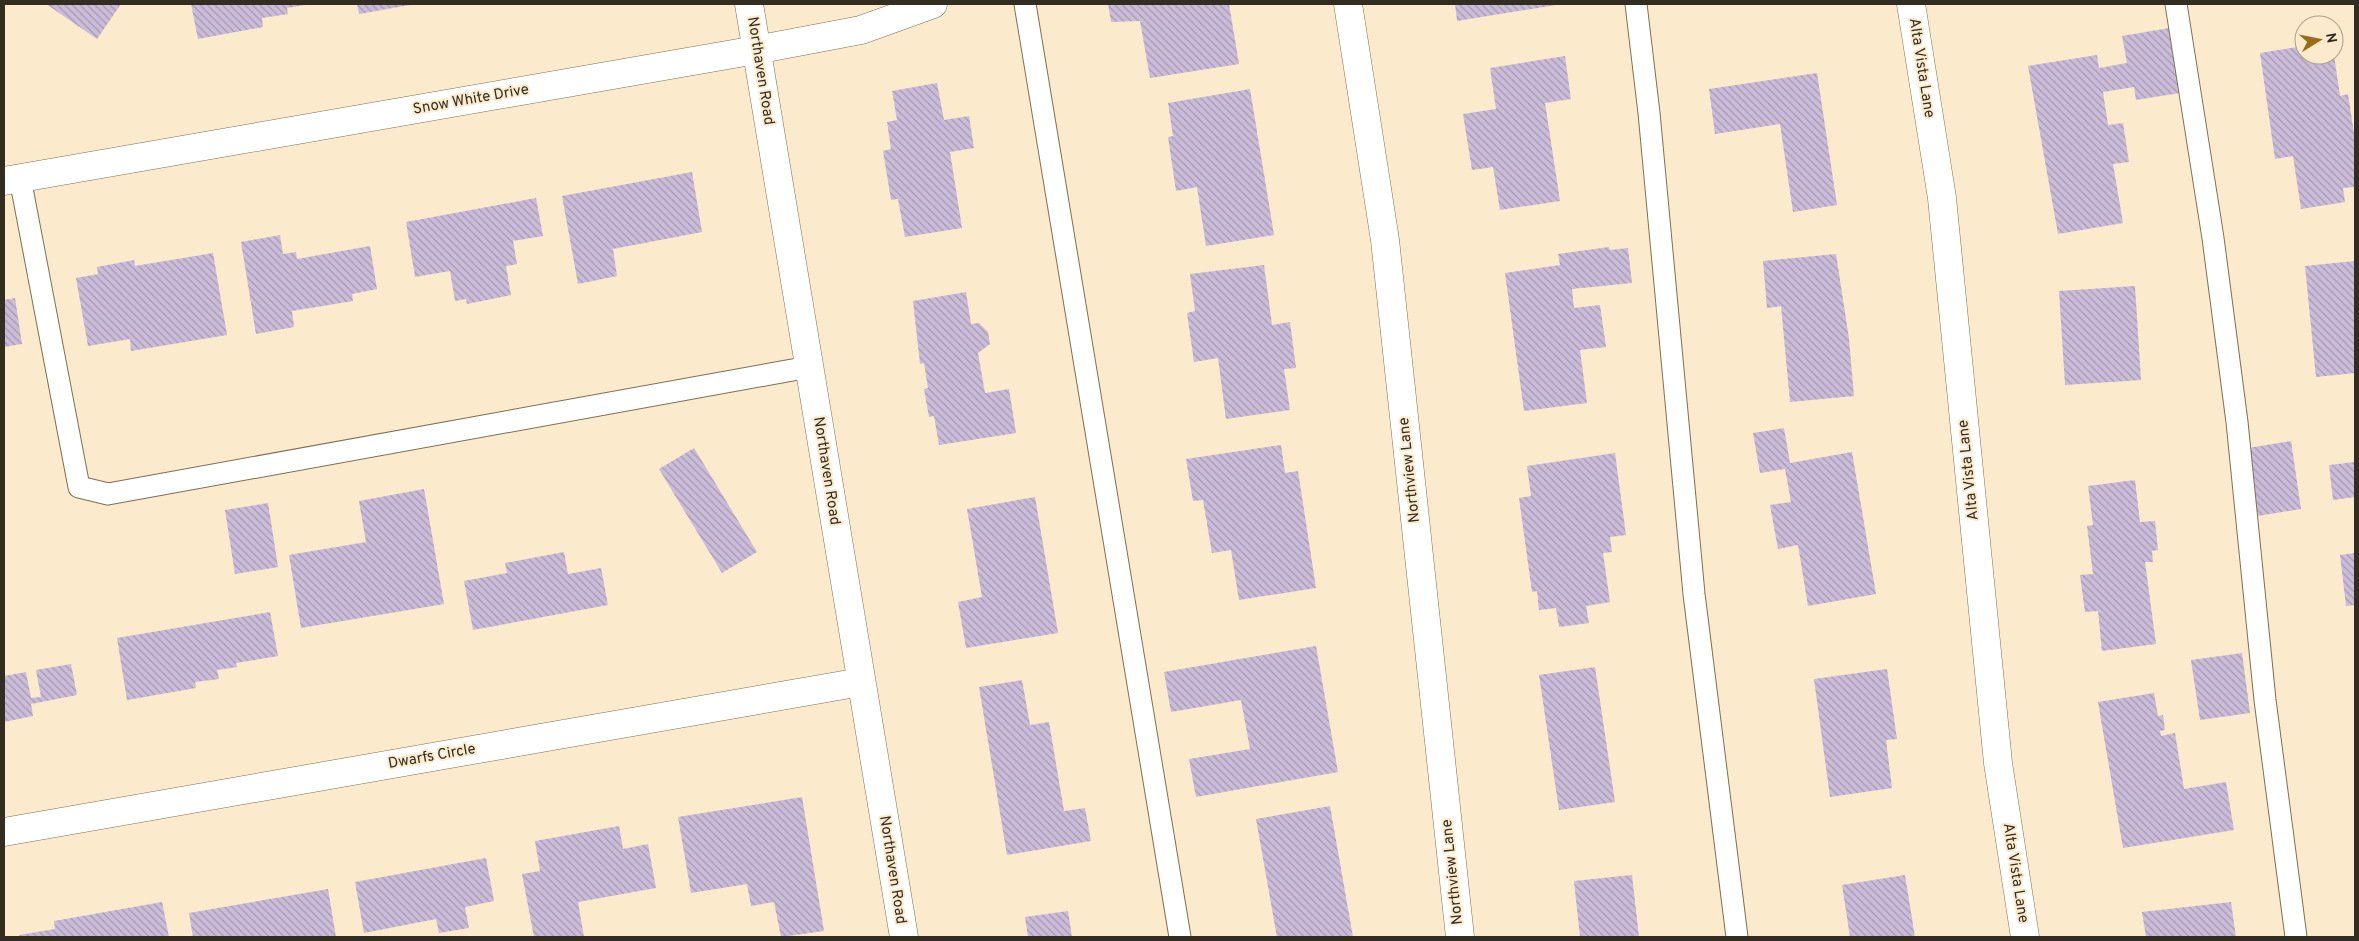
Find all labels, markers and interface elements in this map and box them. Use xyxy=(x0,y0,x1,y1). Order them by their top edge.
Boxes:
north arrow xyxy=(2294,15,2344,65)
street label: Northaven Road xyxy=(742,16,778,126)
street label: Alta Vista Lane xyxy=(1904,17,1938,119)
text: N xyxy=(2321,32,2340,44)
street label: Snow White Drive xyxy=(412,80,530,120)
street label: Northaven Road xyxy=(808,416,844,526)
street label: Northview Lane xyxy=(1395,416,1425,524)
street label: Alta Vista Lane xyxy=(1954,419,1984,521)
street label: Dwarfs Circle xyxy=(387,740,477,774)
street label: Northaven Road xyxy=(874,815,910,925)
street label: Northview Lane xyxy=(1438,818,1468,926)
street label: Alta Vista Lane xyxy=(1998,822,2032,924)

